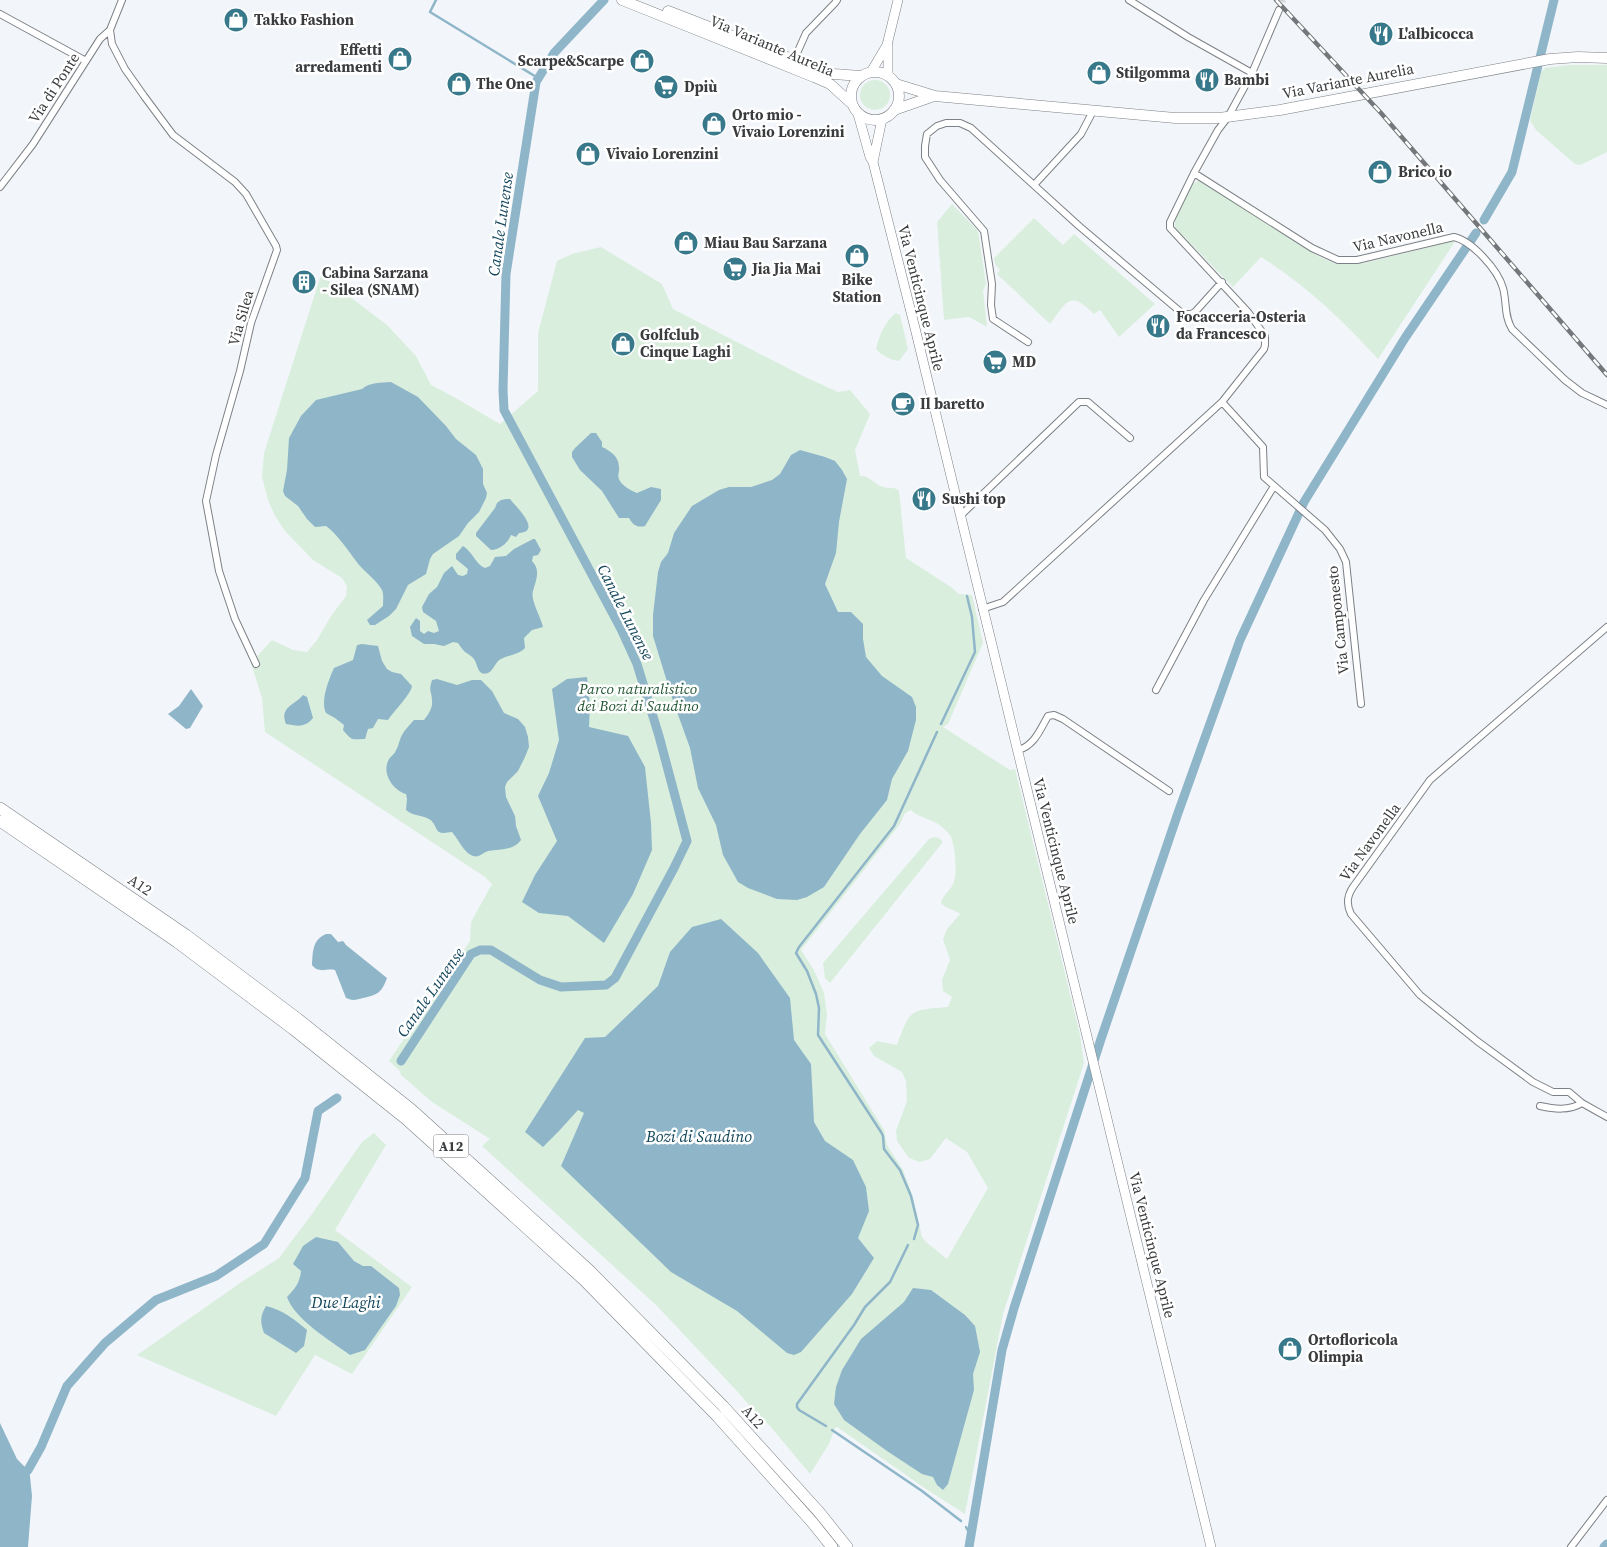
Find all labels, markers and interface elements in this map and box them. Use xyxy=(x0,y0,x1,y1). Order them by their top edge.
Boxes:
shop icon: Takko Fashion xyxy=(223,7,249,33)
place label: Takko Fashion xyxy=(254,9,354,30)
street label: Via Variante Aurelia xyxy=(707,10,838,81)
restaurant icon: L'albicocca xyxy=(1368,21,1394,47)
place label: L'albicocca xyxy=(1398,23,1475,44)
place label: Effetti arredamenti xyxy=(295,39,382,77)
shop icon: Effetti arredamenti xyxy=(387,46,413,72)
street label: Via di Ponte xyxy=(23,48,84,127)
shop icon: Scarpe&Scarpe xyxy=(629,48,655,74)
place label: Scarpe&Scarpe xyxy=(518,50,624,71)
street label: Via Variante Aurelia xyxy=(1280,57,1416,104)
shop icon: Stilgomma xyxy=(1086,60,1112,86)
place label: Stilgomma xyxy=(1116,62,1191,83)
restaurant icon: Bambi xyxy=(1194,67,1220,93)
place label: Bambi xyxy=(1224,69,1269,90)
shop icon: The One xyxy=(446,71,472,97)
place label: The One xyxy=(476,73,534,94)
supermarket icon: Dpiù xyxy=(653,74,679,100)
place label: Dpiù xyxy=(684,76,717,97)
place label: Orto mio - Vivaio Lorenzini xyxy=(732,104,845,142)
shop icon: Orto mio - Vivaio Lorenzini xyxy=(701,111,727,137)
shop icon: Vivaio Lorenzini xyxy=(575,141,601,167)
place label: Vivaio Lorenzini xyxy=(606,143,719,164)
shop icon: Brico io xyxy=(1367,159,1393,185)
place label: Brico io xyxy=(1398,161,1452,182)
water label: Canale Lunense xyxy=(482,170,518,277)
street label: Via Navonella xyxy=(1351,216,1445,257)
street label: Via Venticinque Aprile xyxy=(893,223,950,374)
shop icon: Miau Bau Sarzana xyxy=(673,230,699,256)
place label: Miau Bau Sarzana xyxy=(704,232,828,253)
shop icon: Bike Station xyxy=(844,243,870,269)
supermarket icon: Jia Jia Mai xyxy=(722,256,748,282)
place label: Jia Jia Mai xyxy=(751,258,821,279)
place label: Cabina Sarzana - Silea (SNAM) xyxy=(322,262,430,300)
building icon: Cabina Sarzana - Silea (SNAM) xyxy=(291,269,317,295)
place label: Bike Station xyxy=(832,269,882,307)
street label: Via Silea xyxy=(223,287,259,348)
place label: Focacceria-Osteria da Francesco xyxy=(1176,306,1307,344)
restaurant icon: Focacceria-Osteria da Francesco xyxy=(1145,313,1171,339)
place label: Golfclub Cinque Laghi xyxy=(640,324,731,362)
shop icon: Golfclub Cinque Laghi xyxy=(610,331,636,357)
supermarket icon: MD xyxy=(982,349,1008,375)
place label: MD xyxy=(1012,351,1036,372)
cafe icon: Il baretto xyxy=(890,391,916,417)
place label: Il baretto xyxy=(920,393,985,414)
restaurant icon: Sushi top xyxy=(911,486,937,512)
place label: Sushi top xyxy=(942,488,1006,509)
water label: Canale Lunense xyxy=(592,560,660,664)
street label: Via Camponesto xyxy=(1321,565,1354,675)
park label: Parco naturalistico dei Bozi di Saudino xyxy=(577,678,699,716)
street label: Via Venticinque Aprile xyxy=(1028,776,1085,927)
street label: Via Navonella xyxy=(1334,798,1405,885)
street label: A12 xyxy=(124,869,157,900)
water label: Canale Lunense xyxy=(391,942,469,1041)
water label: Bozi di Saudino xyxy=(645,1125,752,1147)
road number: A12 xyxy=(434,1134,468,1158)
street label: Via Venticinque Aprile xyxy=(1124,1170,1181,1321)
water label: Due Laghi xyxy=(310,1291,381,1313)
place label: Ortofloricola Olimpia xyxy=(1308,1329,1399,1367)
shop icon: Ortofloricola Olimpia xyxy=(1277,1336,1303,1362)
street label: A12 xyxy=(737,1400,770,1433)

